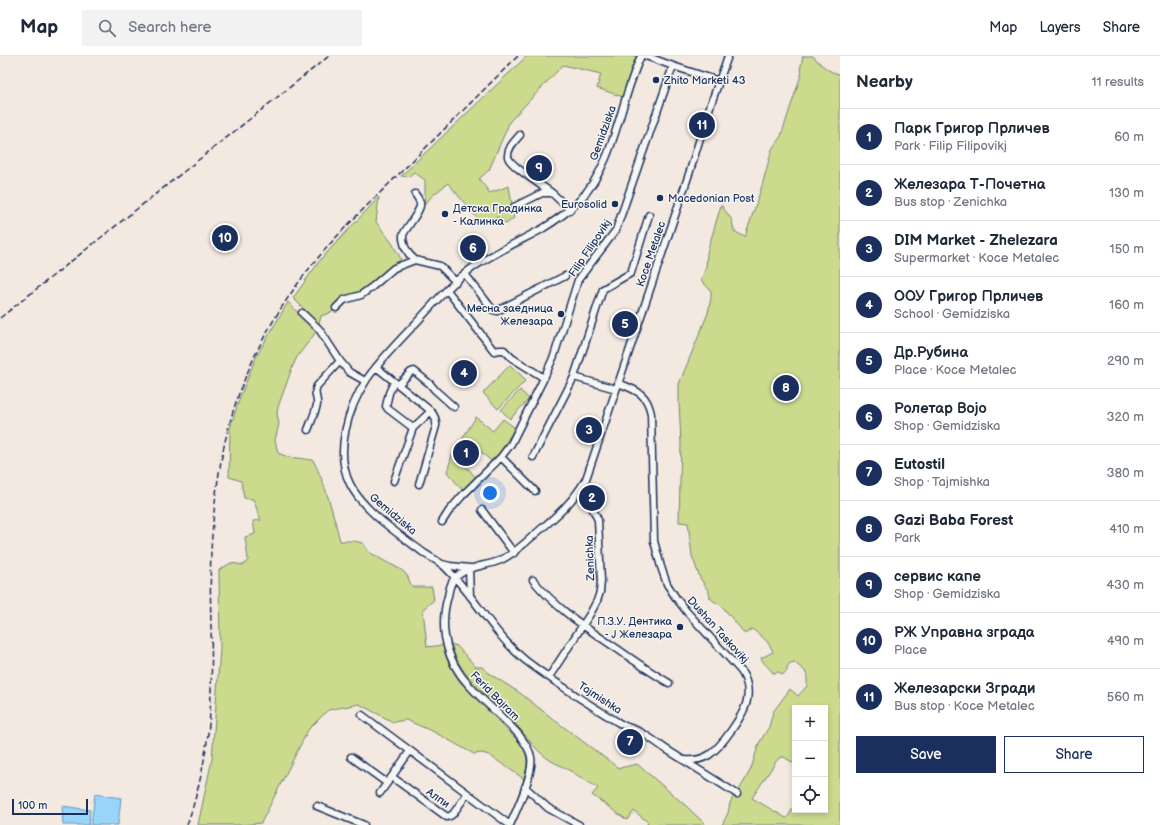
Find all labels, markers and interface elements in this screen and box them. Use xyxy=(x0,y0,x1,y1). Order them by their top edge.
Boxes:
search box xyxy=(82,10,362,46)
text: Map xyxy=(20,16,58,39)
icon: search xyxy=(96,17,118,39)
text: Search here xyxy=(128,18,211,37)
text: Map xyxy=(989,19,1017,36)
text: Layers xyxy=(1039,19,1081,36)
text: Share xyxy=(1103,19,1140,36)
text: Nearby xyxy=(856,72,913,92)
place label: Zhito Marketi 43 xyxy=(663,74,746,87)
text: 11 results xyxy=(1091,74,1144,90)
marker: Zhito Marketi 43 xyxy=(651,75,661,85)
street label: Gemidziska xyxy=(587,104,619,162)
pin: 11 xyxy=(689,110,715,140)
text: Парк Григор Прличев xyxy=(894,119,1050,138)
text: 1 xyxy=(866,129,872,145)
text: 60 m xyxy=(1114,129,1144,145)
text: Park · Filip Filipovikj xyxy=(894,138,1007,154)
pin: 9 xyxy=(526,153,552,183)
text: Железара Т-Почетна xyxy=(894,175,1046,194)
text: 2 xyxy=(865,185,873,201)
text: 130 m xyxy=(1109,185,1144,201)
place label: Macedonian Post xyxy=(668,192,755,205)
marker: Macedonian Post xyxy=(655,193,665,203)
text: Bus stop · Zenichka xyxy=(894,194,1007,210)
place label: Eurosolid xyxy=(561,198,607,211)
marker: Eurosolid xyxy=(610,199,620,209)
place label: Детска Градинка - Калинка xyxy=(453,202,543,228)
marker: Детска Градинка - Калинка xyxy=(440,209,450,219)
street label: Filip Filipovikj xyxy=(566,217,614,279)
street label: Koce Metalec xyxy=(634,219,668,289)
pin: 10 xyxy=(212,223,238,253)
text: DIM Market - Zhelezara xyxy=(894,231,1058,250)
pin: 6 xyxy=(460,233,486,263)
text: 3 xyxy=(865,241,873,257)
text: 150 m xyxy=(1110,241,1144,257)
text: Supermarket · Koce Metalec xyxy=(894,250,1059,266)
text: ООУ Григор Прличев xyxy=(894,287,1043,306)
text: 4 xyxy=(865,297,873,313)
text: 160 m xyxy=(1109,297,1144,313)
place label: Месна заедница Железара xyxy=(467,302,553,328)
text: School · Gemidziska xyxy=(894,306,1010,322)
marker: Месна заедница Железара xyxy=(556,309,566,319)
pin: 5 xyxy=(612,309,638,339)
text: Др.Рубина xyxy=(894,343,968,362)
text: 5 xyxy=(865,353,873,369)
text: 290 m xyxy=(1107,353,1144,369)
pin: 4 xyxy=(451,358,477,388)
text: Place · Koce Metalec xyxy=(894,362,1017,378)
pin: 8 xyxy=(773,373,799,403)
text: Ролетар Војо xyxy=(894,399,987,418)
text: 6 xyxy=(865,409,873,425)
text: 320 m xyxy=(1106,409,1144,425)
pin: 3 xyxy=(576,415,602,445)
text: Shop · Gemidziska xyxy=(894,418,1000,434)
pin: 1 xyxy=(453,438,479,468)
text: Eutostil xyxy=(894,455,945,474)
text: 7 xyxy=(865,465,873,481)
text: 380 m xyxy=(1107,465,1144,481)
text: Shop · Tajmishka xyxy=(894,474,990,490)
your location xyxy=(480,483,500,503)
pin: 2 xyxy=(579,483,605,513)
street label: Gemidziska xyxy=(367,491,419,537)
text: Gazi Baba Forest xyxy=(894,511,1013,530)
text: 8 xyxy=(865,521,873,537)
text: 410 m xyxy=(1109,521,1144,537)
text: Park xyxy=(894,530,920,546)
street label: Zenichka xyxy=(583,535,597,582)
text: сервис капе xyxy=(894,567,981,586)
text: 9 xyxy=(865,577,873,593)
text: 430 m xyxy=(1106,577,1144,593)
text: Shop · Gemidziska xyxy=(894,586,1000,602)
street label: Dushan Taskovikj xyxy=(685,594,751,666)
place label: П.З.У. Дентика - Ј Железара xyxy=(597,615,672,641)
marker: П.З.У. Дентика - Ј Железара xyxy=(675,622,685,632)
text: РЖ Управна зграда xyxy=(894,623,1035,642)
text: 10 xyxy=(862,633,876,649)
text: 490 m xyxy=(1107,633,1144,649)
text: Place xyxy=(894,642,927,658)
street label: Ferid Bajram xyxy=(468,669,522,723)
street label: Tajmishka xyxy=(576,679,624,717)
text: Железарски Згради xyxy=(894,679,1035,698)
text: 11 xyxy=(864,689,874,705)
text: 560 m xyxy=(1107,689,1144,705)
text: Bus stop · Koce Metalec xyxy=(894,698,1035,714)
map controls xyxy=(792,705,828,813)
button: + xyxy=(792,705,828,741)
pin: 7 xyxy=(617,727,643,757)
button: Save xyxy=(856,736,996,773)
button: Share xyxy=(1004,736,1144,773)
button: − xyxy=(792,741,828,777)
button: locate xyxy=(792,777,828,813)
street label: Алпи xyxy=(423,785,452,811)
scale bar xyxy=(12,797,88,816)
text: 100 m xyxy=(18,799,47,812)

